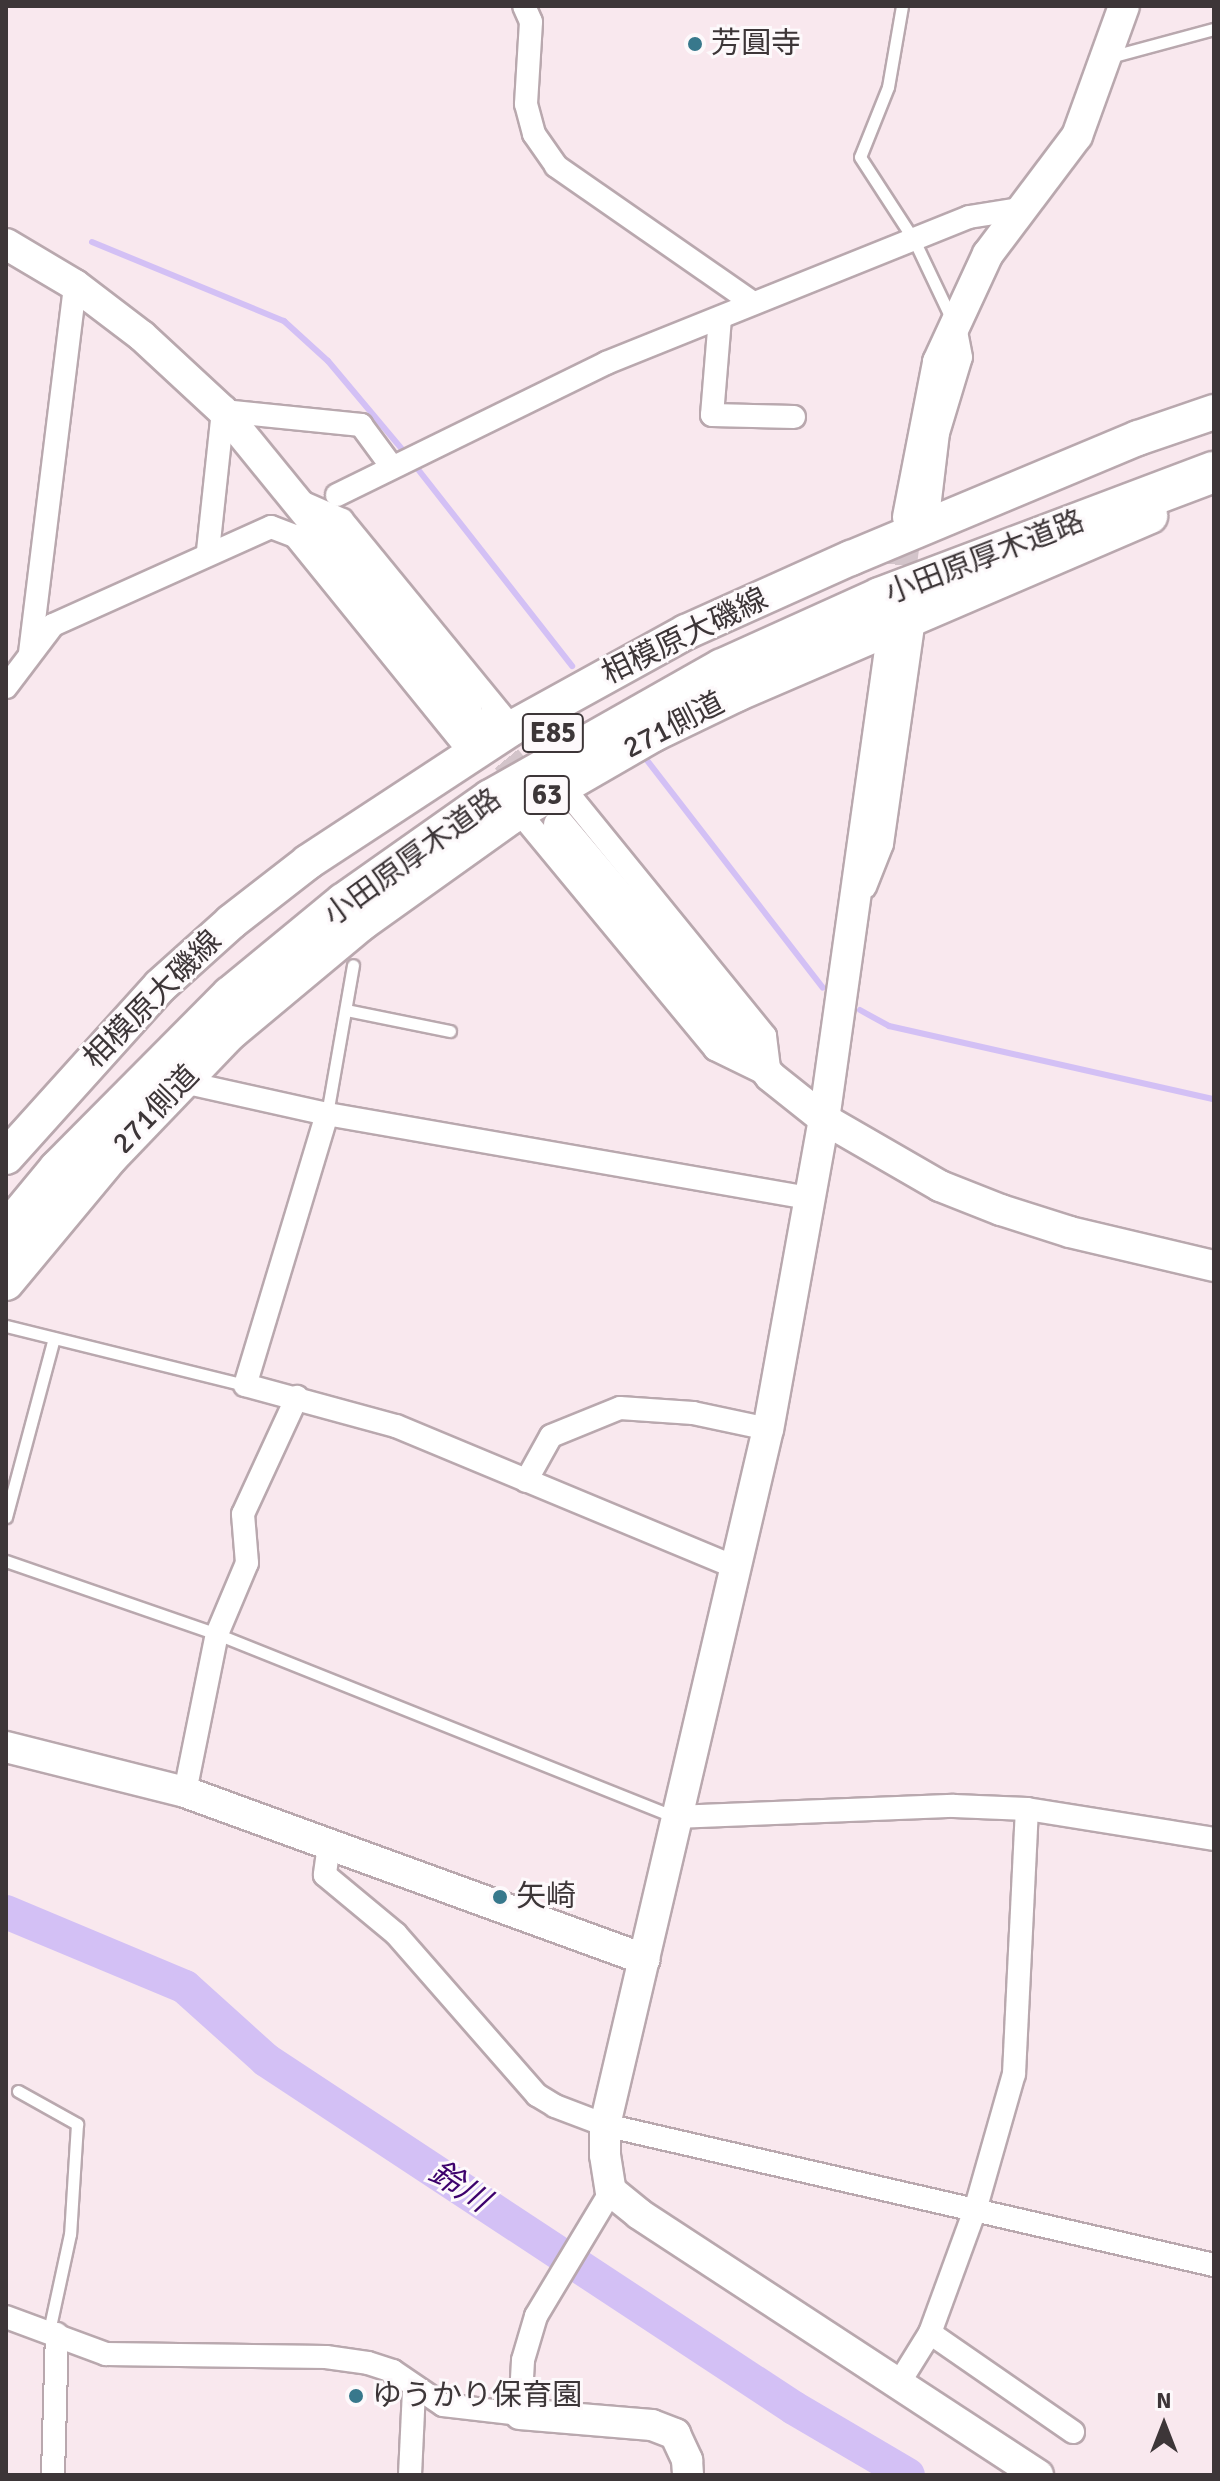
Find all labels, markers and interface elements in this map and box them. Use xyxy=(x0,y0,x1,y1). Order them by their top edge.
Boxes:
place label: 芳圓寺 xyxy=(711,26,801,62)
marker: 芳圓寺 xyxy=(686,35,704,53)
street label: 小田原厚木道路 xyxy=(881,504,1089,612)
street label: 相模原大磯線 xyxy=(596,581,774,693)
street label: 271側道 xyxy=(617,685,731,767)
road number: E85 xyxy=(521,709,585,757)
road number: 63 xyxy=(523,771,571,819)
street label: 小田原厚木道路 xyxy=(317,782,509,934)
street label: 相模原大磯線 xyxy=(77,924,229,1076)
street label: 271側道 xyxy=(105,1058,207,1162)
place label: 矢崎 xyxy=(516,1879,576,1915)
marker: 矢崎 xyxy=(491,1888,509,1906)
water label: 鈴川 xyxy=(422,2153,496,2221)
place label: ゆうかり保育園 xyxy=(372,2378,582,2414)
north arrow xyxy=(1124,2385,1204,2465)
marker: ゆうかり保育園 xyxy=(347,2387,365,2405)
text: N xyxy=(1156,2387,1172,2414)

